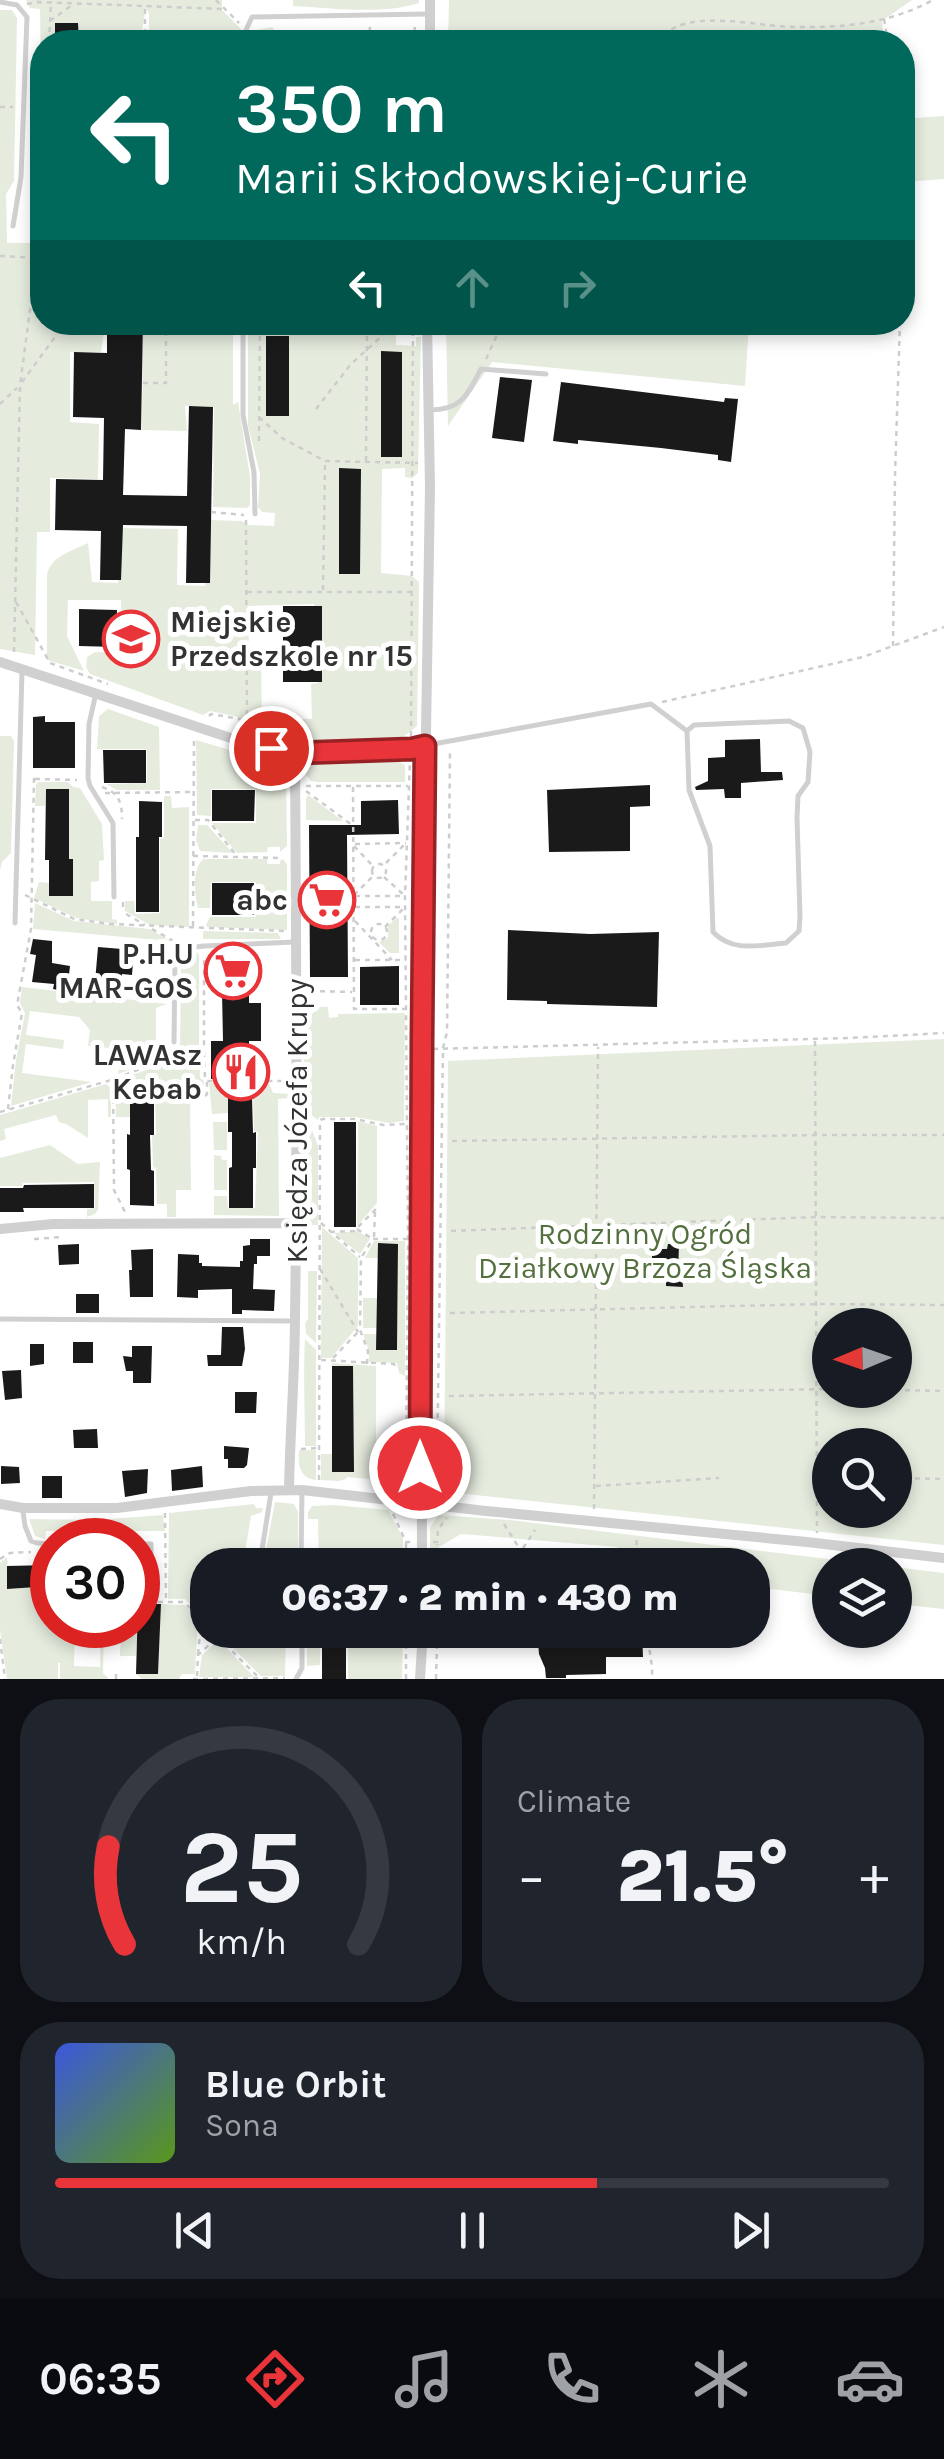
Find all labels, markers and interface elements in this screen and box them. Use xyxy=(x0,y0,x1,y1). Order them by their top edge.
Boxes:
text: 350 m xyxy=(235,68,448,150)
icon: left xyxy=(70,70,200,200)
text: Marii Skłodowskiej-Curie xyxy=(235,152,748,204)
icon: left xyxy=(340,260,395,315)
icon: ahead xyxy=(445,260,500,315)
icon: right xyxy=(550,260,605,315)
place label: Miejskie Przedszkole nr 15 xyxy=(170,604,413,674)
school or university icon: Miejskie Przedszkole nr 15 xyxy=(101,609,161,669)
pin xyxy=(229,706,314,791)
icon: arrive xyxy=(244,721,299,776)
supermarket icon: abc xyxy=(297,870,357,930)
place label: abc xyxy=(236,882,288,918)
place label: P.H.U MAR-GOS xyxy=(59,936,194,1006)
supermarket icon: P.H.U MAR-GOS xyxy=(203,941,263,1001)
street label: Księdza Józefa Krupy xyxy=(279,979,315,1263)
place label: LAWAsz Kebab xyxy=(93,1037,202,1107)
restaurant icon: LAWAsz Kebab xyxy=(211,1042,271,1102)
park label: Rodzinny Ogród Działkowy Brzoza Śląska xyxy=(478,1216,812,1286)
north arrow xyxy=(812,1308,912,1408)
map controls xyxy=(812,1308,912,1648)
position arrow xyxy=(368,1416,472,1520)
button: search xyxy=(812,1428,912,1528)
speed limit sign: 30 xyxy=(30,1518,160,1648)
button: layers xyxy=(812,1548,912,1648)
text: 06:37 · 2 min · 430 m xyxy=(281,1575,679,1620)
text: Climate xyxy=(517,1783,631,1820)
text: 25 xyxy=(179,1807,303,1928)
text: 21.5° xyxy=(616,1832,790,1920)
text: − xyxy=(517,1844,546,1908)
text: + xyxy=(860,1844,889,1908)
text: km/h xyxy=(196,1921,286,1963)
text: Blue Orbit xyxy=(205,2062,386,2107)
text: Sona xyxy=(205,2107,279,2144)
icon: previous xyxy=(167,2203,222,2258)
icon: pause xyxy=(445,2203,500,2258)
icon: next xyxy=(723,2203,778,2258)
icon: directions xyxy=(240,2344,310,2414)
icon: music xyxy=(389,2344,459,2414)
icon: phone xyxy=(537,2344,607,2414)
icon: climate xyxy=(686,2344,756,2414)
icon: car xyxy=(835,2344,905,2414)
text: 06:35 xyxy=(39,2353,161,2405)

